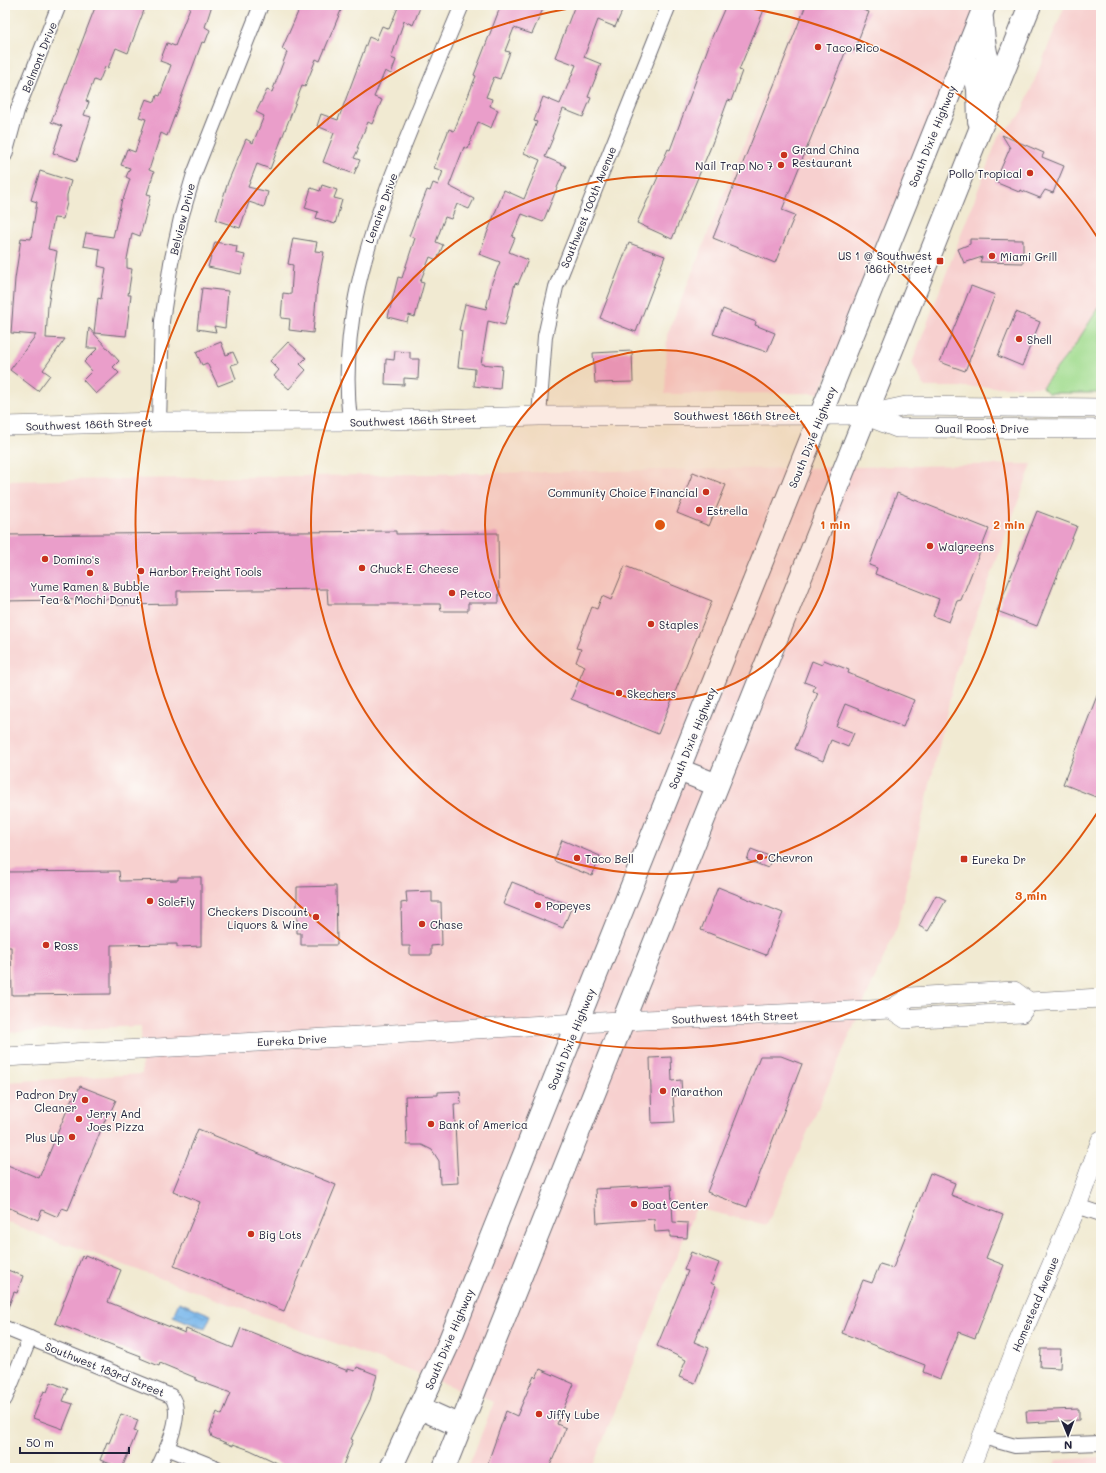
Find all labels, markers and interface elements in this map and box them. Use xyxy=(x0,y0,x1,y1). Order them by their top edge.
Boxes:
street label: Belmont Drive xyxy=(18,19,60,95)
place label: Taco Rico xyxy=(826,40,879,55)
marker: Taco Rico xyxy=(813,42,823,52)
street label: South Dixie Highway xyxy=(905,83,959,189)
place label: Grand China Restaurant xyxy=(792,142,860,170)
street label: Southwest 100th Avenue xyxy=(557,144,619,270)
marker: Grand China Restaurant xyxy=(779,150,789,160)
place label: Nail Trap No 7 xyxy=(695,158,773,173)
marker: Nail Trap No 7 xyxy=(776,160,786,170)
place label: Pollo Tropical xyxy=(949,166,1022,181)
marker: Pollo Tropical xyxy=(1025,168,1035,178)
street label: Lenaire Drive xyxy=(361,171,401,245)
street label: Belview Drive xyxy=(166,181,198,256)
place label: US 1 @ Southwest 186th Street xyxy=(838,248,932,276)
place label: Miami Grill xyxy=(1000,249,1057,264)
marker: Miami Grill xyxy=(987,251,997,261)
marker: US 1 @ Southwest 186th Street xyxy=(935,256,945,266)
place label: Shell xyxy=(1027,332,1052,347)
marker: Shell xyxy=(1014,334,1024,344)
street label: South Dixie Highway xyxy=(785,384,839,490)
street label: Southwest 186th Street xyxy=(674,408,800,423)
street label: Southwest 186th Street xyxy=(349,410,477,430)
street label: Southwest 186th Street xyxy=(25,414,153,434)
street label: Quail Roost Drive xyxy=(935,421,1029,436)
place label: Community Choice Financial xyxy=(548,485,698,500)
marker: Community Choice Financial xyxy=(701,487,711,497)
place label: Estrella xyxy=(707,503,748,518)
marker: Estrella xyxy=(694,505,704,515)
text: 1 min xyxy=(820,516,850,532)
text: 2 min xyxy=(993,516,1025,532)
centre of rings xyxy=(653,518,667,532)
place label: Walgreens xyxy=(938,539,994,554)
marker: Walgreens xyxy=(925,541,935,551)
place label: Domino's xyxy=(53,552,100,567)
marker: Domino's xyxy=(40,554,50,564)
place label: Chuck E. Cheese xyxy=(370,561,459,576)
marker: Chuck E. Cheese xyxy=(357,563,367,573)
place label: Harbor Freight Tools xyxy=(149,564,262,579)
marker: Harbor Freight Tools xyxy=(136,566,146,576)
marker: Yume Ramen & Bubble Tea & Mochi Donut xyxy=(85,568,95,578)
place label: Yume Ramen & Bubble Tea & Mochi Donut xyxy=(30,579,150,607)
place label: Petco xyxy=(460,586,492,601)
marker: Petco xyxy=(447,588,457,598)
place label: Staples xyxy=(659,617,699,632)
marker: Staples xyxy=(646,619,656,629)
street label: South Dixie Highway xyxy=(665,685,719,791)
place label: Skechers xyxy=(627,686,676,701)
marker: Skechers xyxy=(614,688,624,698)
place label: Chevron xyxy=(768,850,813,865)
place label: Taco Bell xyxy=(585,851,634,866)
marker: Chevron xyxy=(755,852,765,862)
place label: Eureka Dr xyxy=(972,852,1026,867)
marker: Taco Bell xyxy=(572,853,582,863)
marker: Eureka Dr xyxy=(959,854,969,864)
text: 3 min xyxy=(1015,887,1047,903)
place label: SoleFly xyxy=(158,894,195,909)
marker: SoleFly xyxy=(145,896,155,906)
place label: Popeyes xyxy=(546,898,591,913)
marker: Popeyes xyxy=(533,900,543,910)
place label: Checkers Discount Liquors & Wine xyxy=(207,904,308,932)
marker: Checkers Discount Liquors & Wine xyxy=(311,912,321,922)
place label: Chase xyxy=(430,917,463,932)
marker: Chase xyxy=(417,919,427,929)
place label: Ross xyxy=(54,938,78,953)
marker: Ross xyxy=(41,940,51,950)
street label: South Dixie Highway xyxy=(544,986,598,1092)
street label: Southwest 184th Street xyxy=(672,1007,799,1027)
street label: Eureka Drive xyxy=(257,1031,328,1049)
place label: Marathon xyxy=(671,1084,723,1099)
marker: Marathon xyxy=(658,1086,668,1096)
place label: Padron Dry Cleaner xyxy=(16,1087,77,1115)
marker: Padron Dry Cleaner xyxy=(80,1095,90,1105)
place label: Jerry And Joes Pizza xyxy=(87,1106,145,1134)
marker: Jerry And Joes Pizza xyxy=(74,1114,84,1124)
place label: Bank of America xyxy=(439,1117,528,1132)
marker: Bank of America xyxy=(426,1119,436,1129)
place label: Plus Up xyxy=(26,1130,64,1145)
marker: Plus Up xyxy=(67,1132,77,1142)
place label: Boat Center xyxy=(642,1197,709,1212)
marker: Boat Center xyxy=(629,1199,639,1209)
place label: Big Lots xyxy=(259,1227,302,1242)
marker: Big Lots xyxy=(246,1229,256,1239)
street label: Homestead Avenue xyxy=(1008,1254,1062,1354)
street label: South Dixie Highway xyxy=(421,1286,477,1392)
street label: Southwest 183rd Street xyxy=(43,1338,167,1400)
place label: Jiffy Lube xyxy=(547,1407,600,1422)
marker: Jiffy Lube xyxy=(534,1409,544,1419)
north arrow xyxy=(1048,1415,1088,1455)
scale bar xyxy=(20,1429,129,1455)
text: 50 m xyxy=(26,1434,54,1450)
text: N xyxy=(1064,1438,1072,1453)

